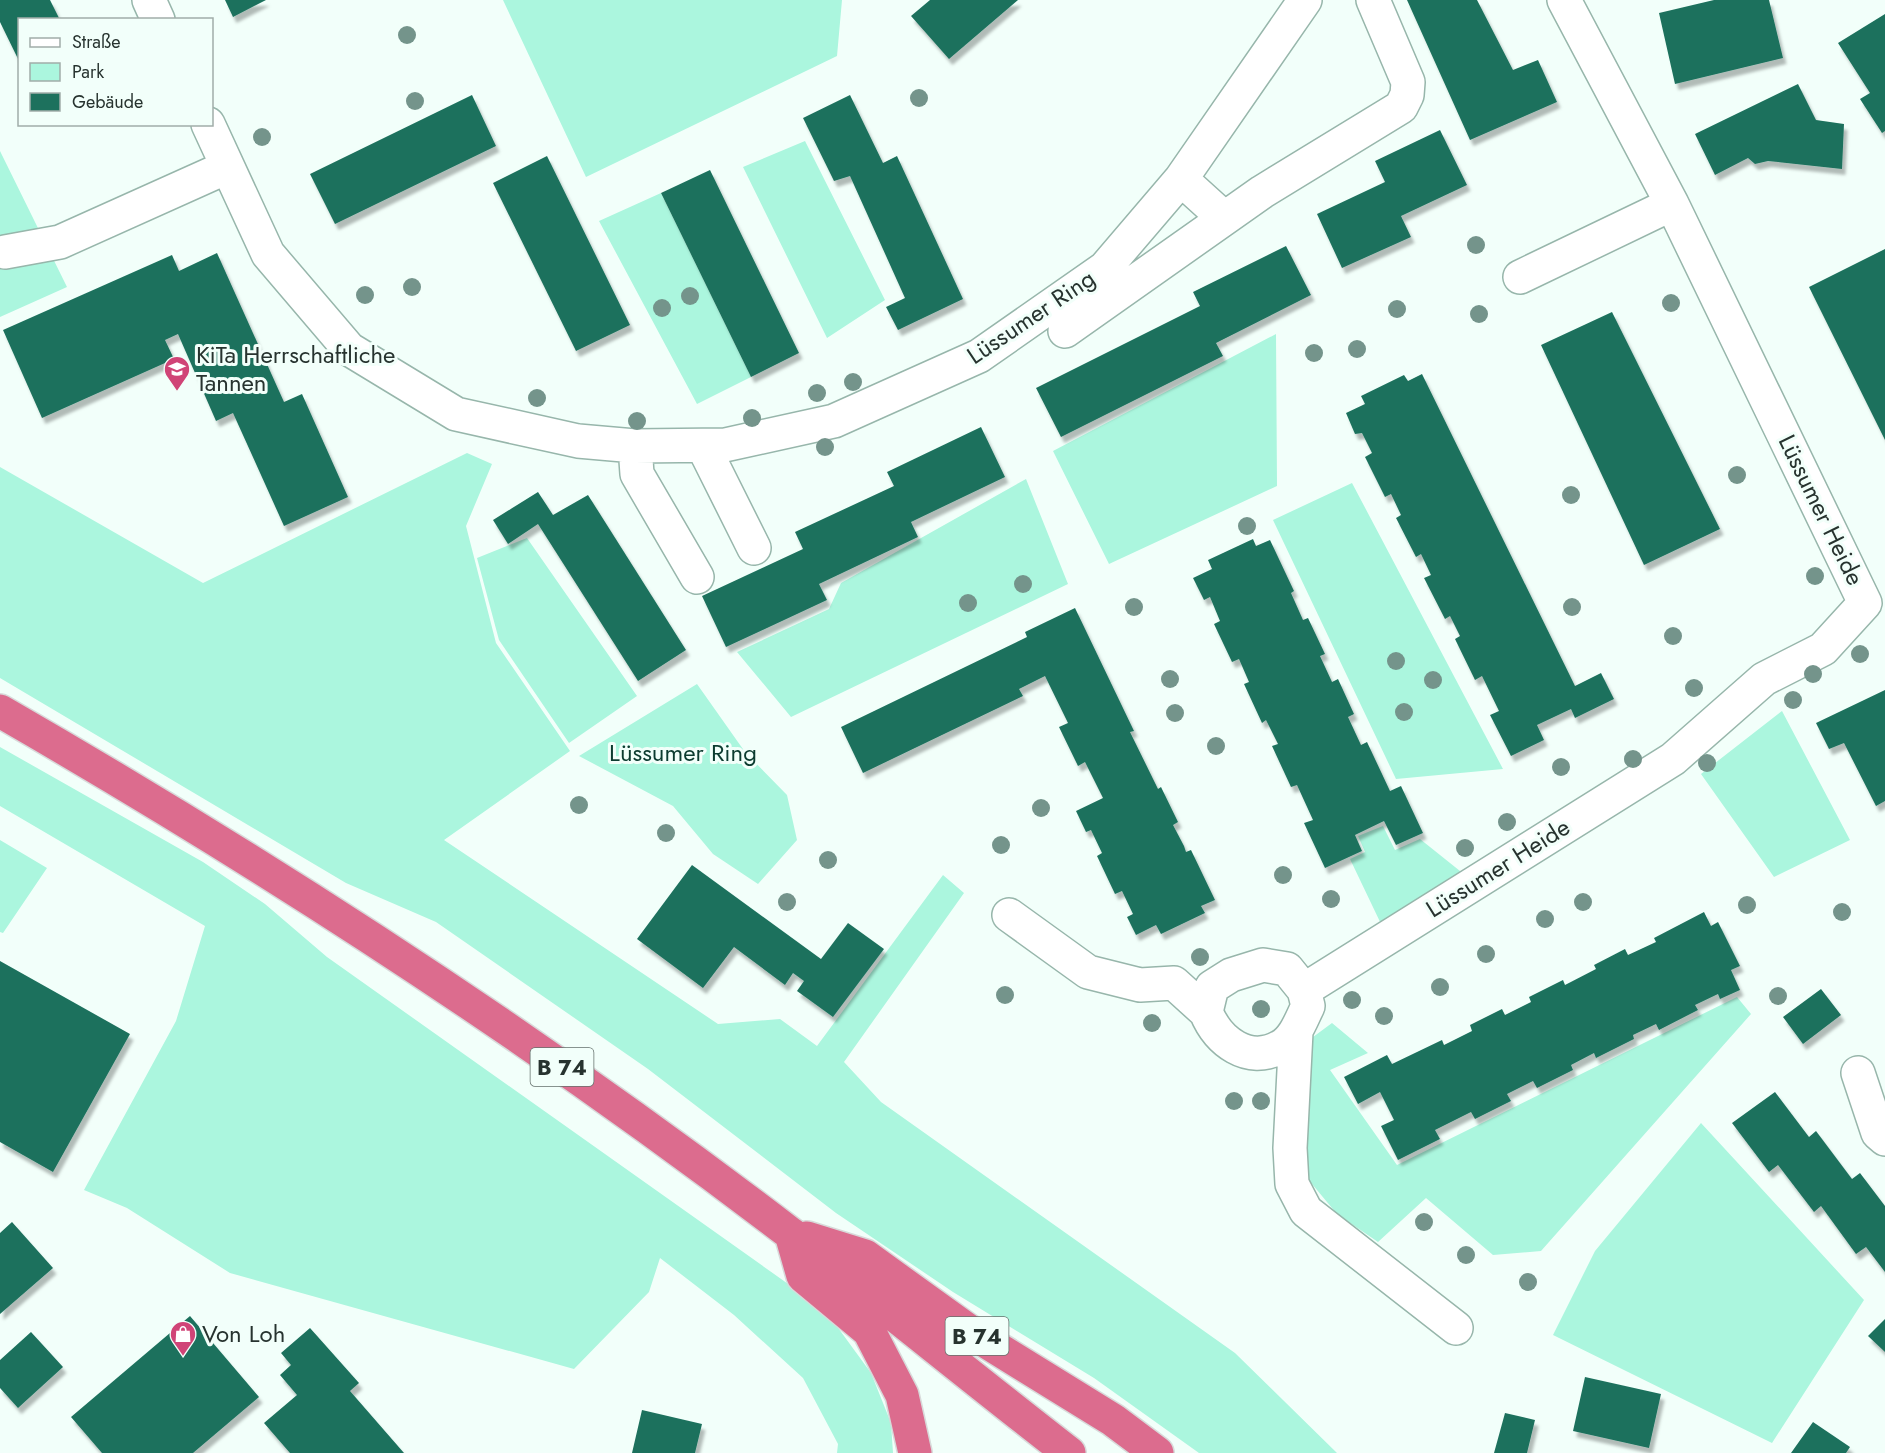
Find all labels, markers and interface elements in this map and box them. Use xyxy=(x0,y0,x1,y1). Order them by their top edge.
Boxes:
legend xyxy=(18,18,213,126)
text: Straße xyxy=(72,29,120,55)
text: Park xyxy=(72,59,104,85)
text: Gebäude xyxy=(72,89,143,115)
street label: Lüssumer Ring xyxy=(960,261,1102,372)
place label: KiTa Herrschaftliche Tannen xyxy=(196,337,395,400)
school or university icon: KiTa Herrschaftliche Tannen xyxy=(162,354,192,392)
street label: Lüssumer Heide xyxy=(1770,429,1873,591)
park label: Lüssumer Ring xyxy=(609,735,757,770)
street label: Lüssumer Heide xyxy=(1419,809,1576,926)
road number: B 74 xyxy=(530,1048,594,1086)
place label: Von Loh xyxy=(202,1316,285,1351)
road number: B 74 xyxy=(946,1317,1008,1355)
shop icon: Von Loh xyxy=(168,1319,198,1357)

